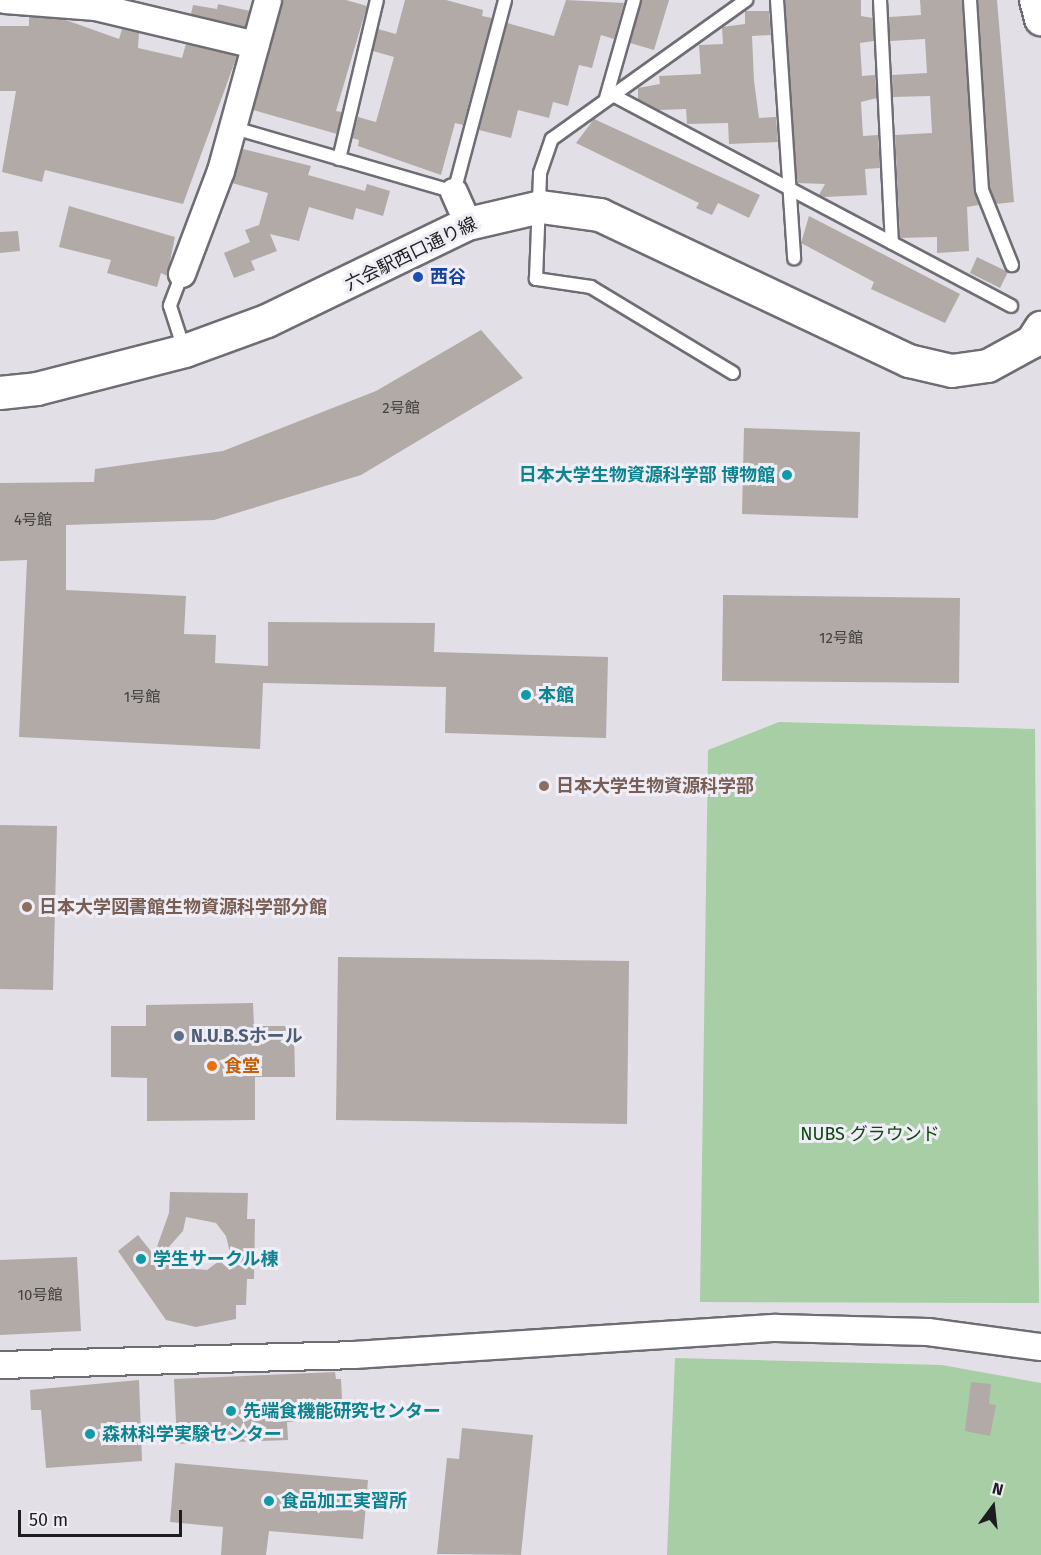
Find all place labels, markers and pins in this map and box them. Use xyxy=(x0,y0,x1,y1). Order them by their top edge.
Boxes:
place label: 西谷 xyxy=(430,266,466,288)
marker: 西谷 xyxy=(411,270,425,284)
place label: 日本大学生物資源科学部 博物館 xyxy=(519,464,775,486)
marker: 日本大学生物資源科学部 博物館 xyxy=(780,468,794,482)
place label: 本館 xyxy=(538,684,574,706)
marker: 本館 xyxy=(519,688,533,702)
place label: 日本大学生物資源科学部 xyxy=(556,775,754,797)
marker: 日本大学生物資源科学部 xyxy=(537,779,551,793)
place label: 日本大学図書館生物資源科学部分館 xyxy=(39,896,327,918)
marker: 日本大学図書館生物資源科学部分館 xyxy=(20,900,34,914)
place label: N.U.B.Sホール xyxy=(191,1025,303,1047)
marker: N.U.B.Sホール xyxy=(172,1029,186,1043)
place label: 食堂 xyxy=(224,1055,260,1077)
marker: 食堂 xyxy=(205,1059,219,1073)
place label: 学生サークル棟 xyxy=(153,1248,279,1270)
marker: 学生サークル棟 xyxy=(134,1252,148,1266)
place label: 先端食機能研究センター xyxy=(243,1400,441,1422)
marker: 先端食機能研究センター xyxy=(224,1404,238,1418)
place label: 森林科学実験センター xyxy=(102,1423,282,1445)
marker: 森林科学実験センター xyxy=(83,1427,97,1441)
place label: 食品加工実習所 xyxy=(281,1490,407,1512)
marker: 食品加工実習所 xyxy=(262,1494,276,1508)

